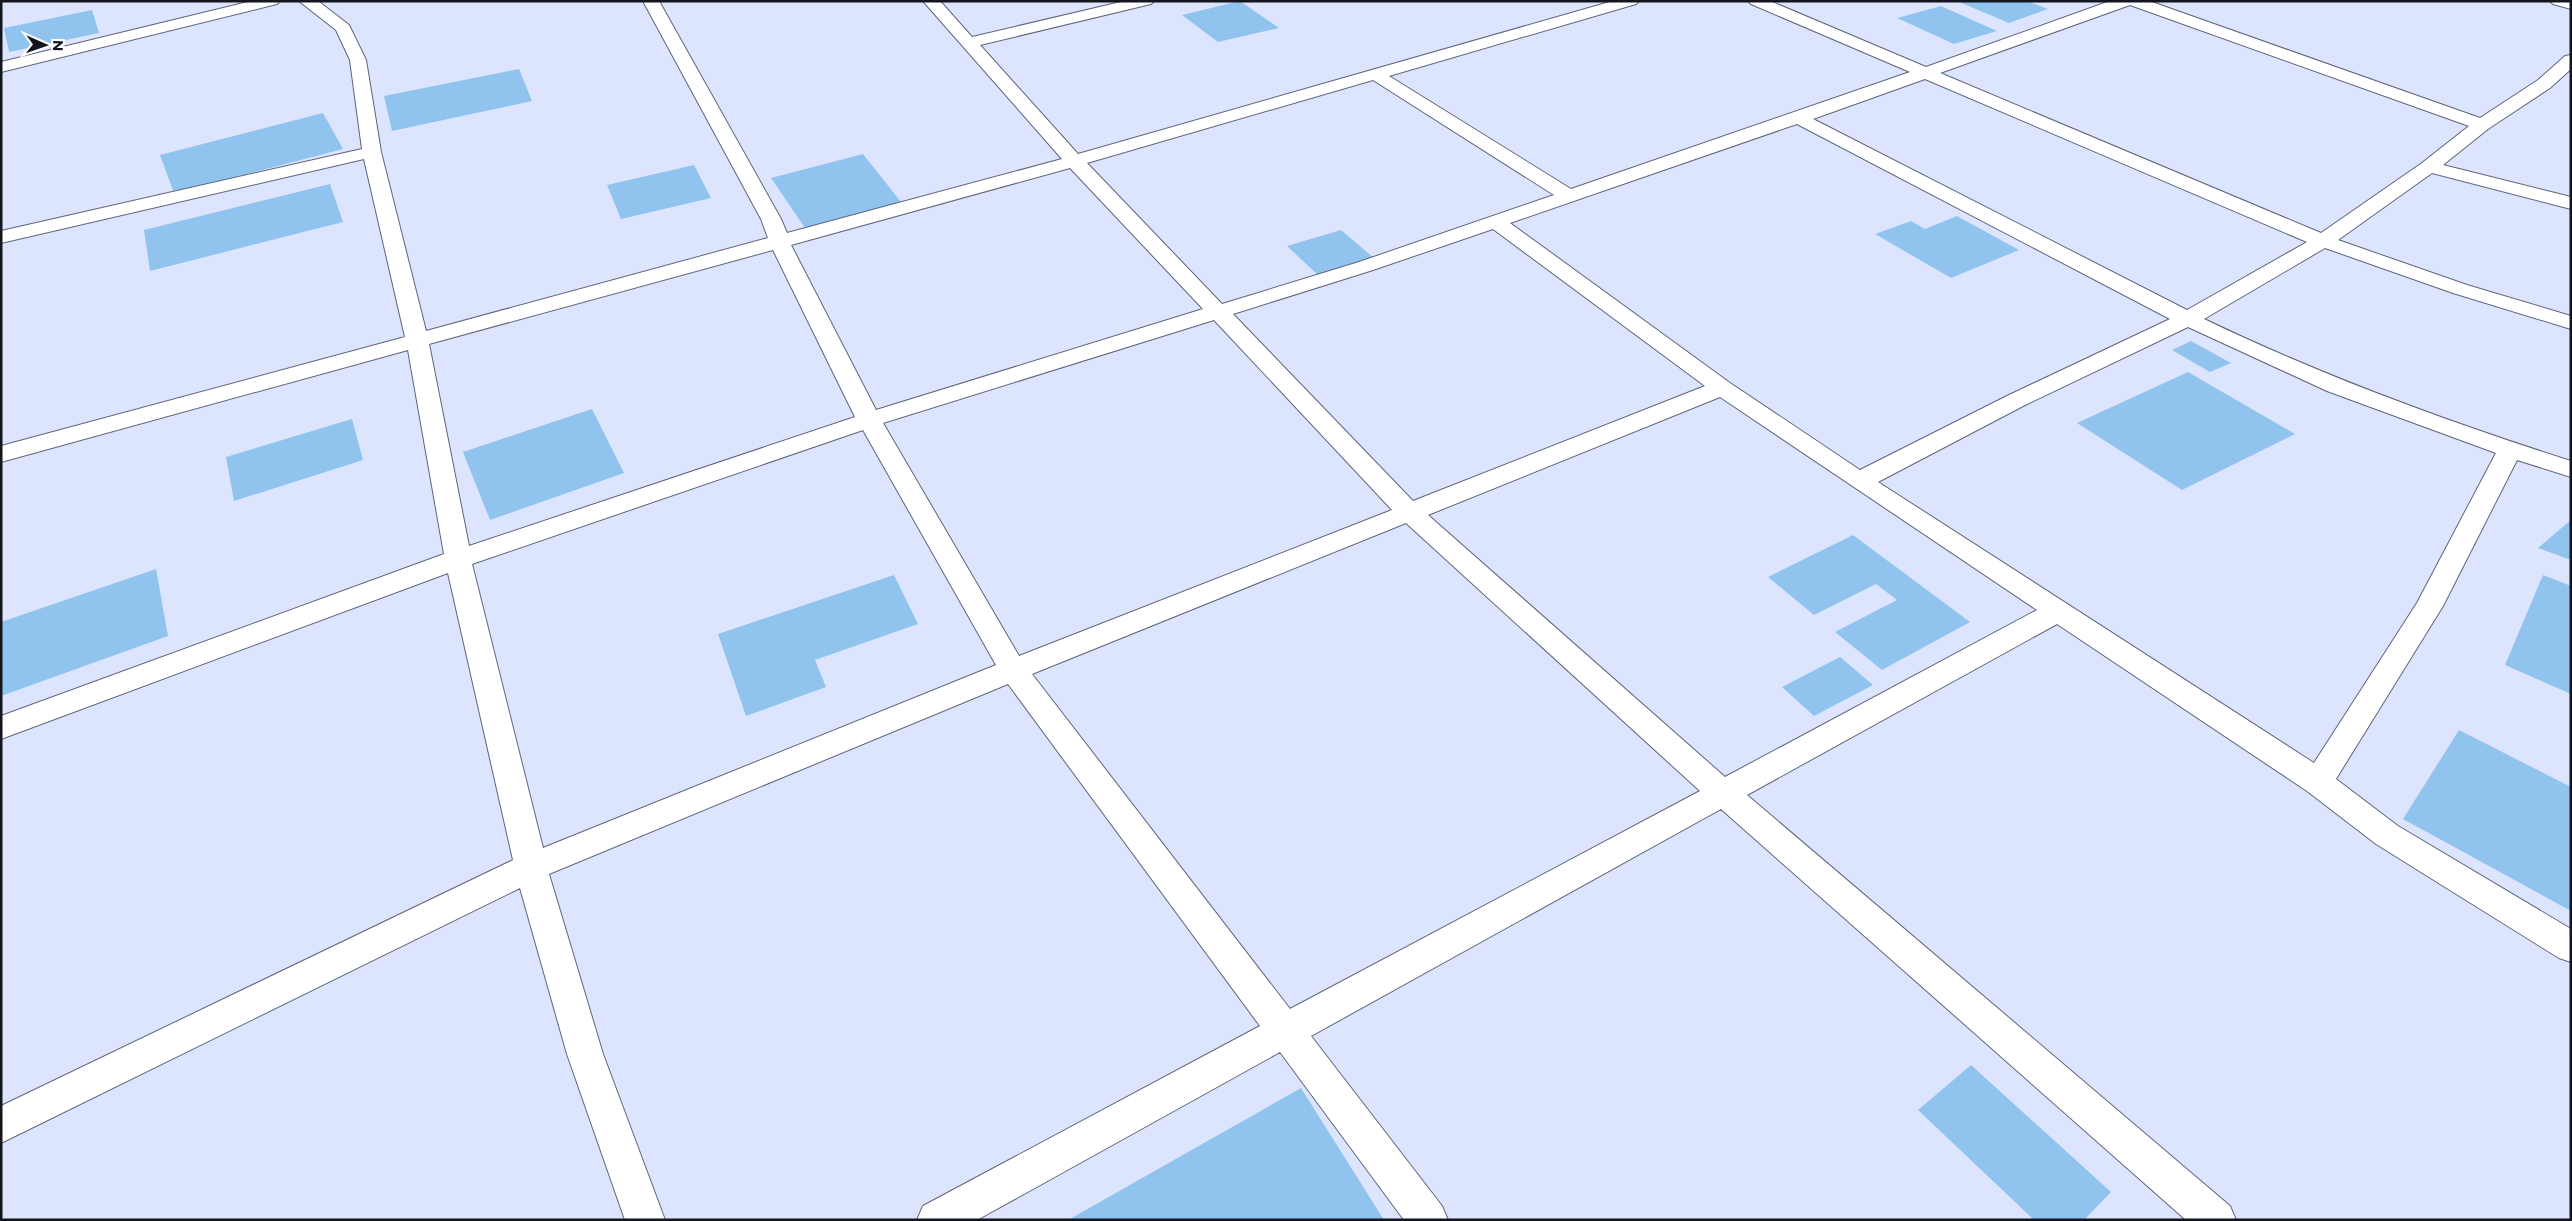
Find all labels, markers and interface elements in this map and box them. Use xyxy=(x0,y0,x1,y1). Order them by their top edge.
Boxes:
north arrow xyxy=(20,20,70,70)
text: N xyxy=(49,39,67,51)

